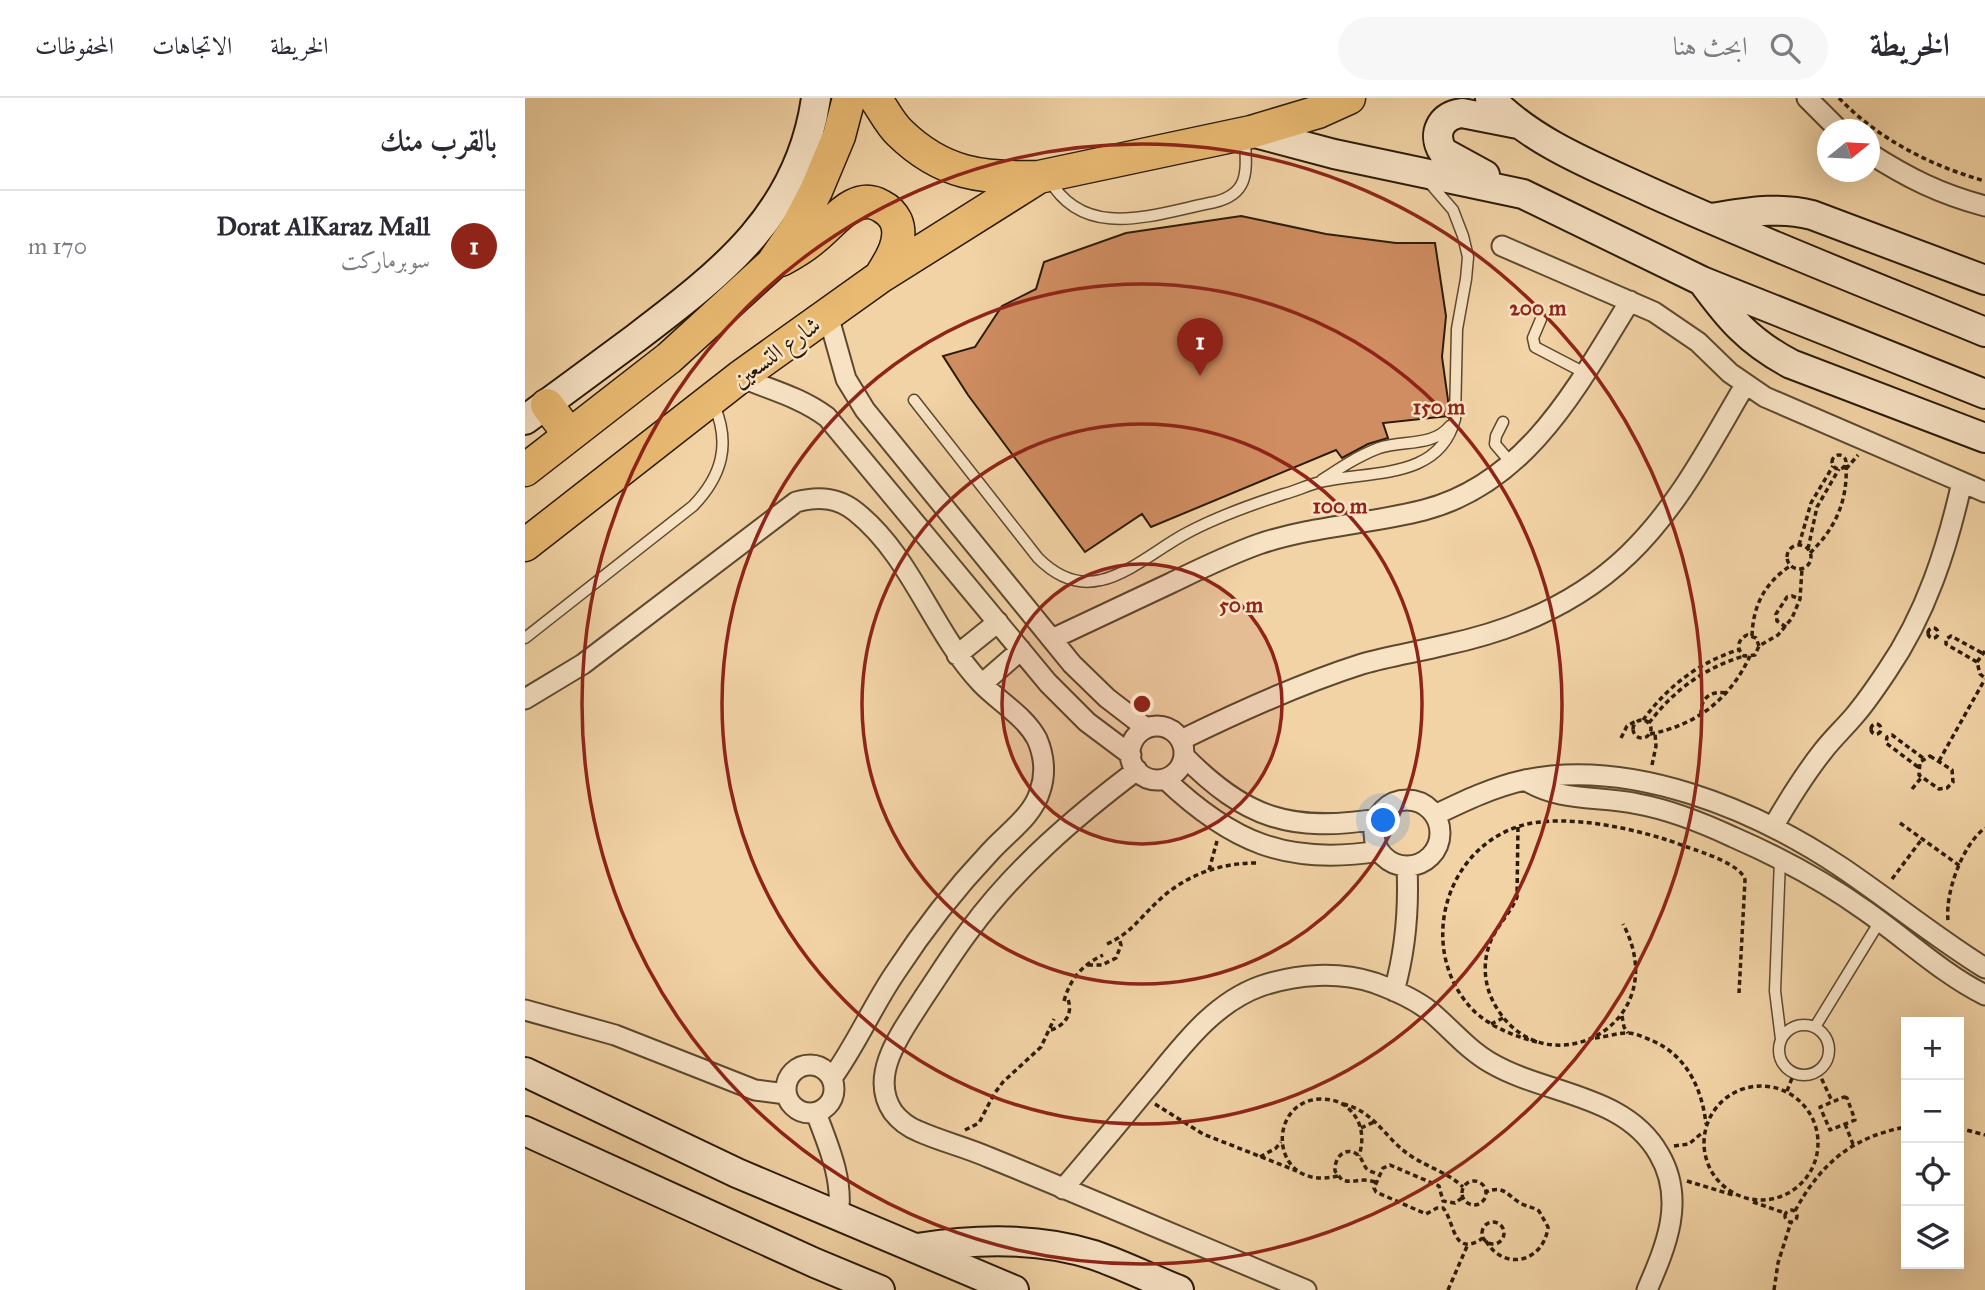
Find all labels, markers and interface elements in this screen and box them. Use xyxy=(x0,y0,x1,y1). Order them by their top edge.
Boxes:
search box xyxy=(1338,17,1828,80)
text: الخريطة xyxy=(1870,25,1950,65)
icon: search xyxy=(1766,29,1804,67)
text: ابحث هنا xyxy=(1673,30,1748,62)
text: المحفوظات xyxy=(35,31,114,61)
text: الاتجاهات xyxy=(152,31,232,61)
text: الخريطة xyxy=(270,31,329,61)
north arrow xyxy=(1817,119,1880,182)
text: بالقرب منك xyxy=(380,123,497,159)
text: Dorat AlKaraz Mall xyxy=(217,210,430,242)
text: 170 m xyxy=(28,232,87,260)
text: 1 xyxy=(469,232,479,260)
text: سوبرماركت xyxy=(341,246,430,274)
text: 200 m xyxy=(1510,295,1567,321)
street label: شارع التسعين xyxy=(726,310,829,398)
pin: 1 xyxy=(1177,318,1223,376)
text: 150 m xyxy=(1413,394,1465,420)
text: 100 m xyxy=(1313,493,1368,519)
text: 50 m xyxy=(1219,592,1263,618)
centre of rings xyxy=(1130,692,1154,716)
your location xyxy=(1366,803,1400,837)
map controls xyxy=(1901,1017,1964,1269)
button: + xyxy=(1901,1017,1964,1080)
button: − xyxy=(1901,1080,1964,1143)
button: locate xyxy=(1901,1143,1964,1206)
button: layers xyxy=(1901,1206,1964,1269)

